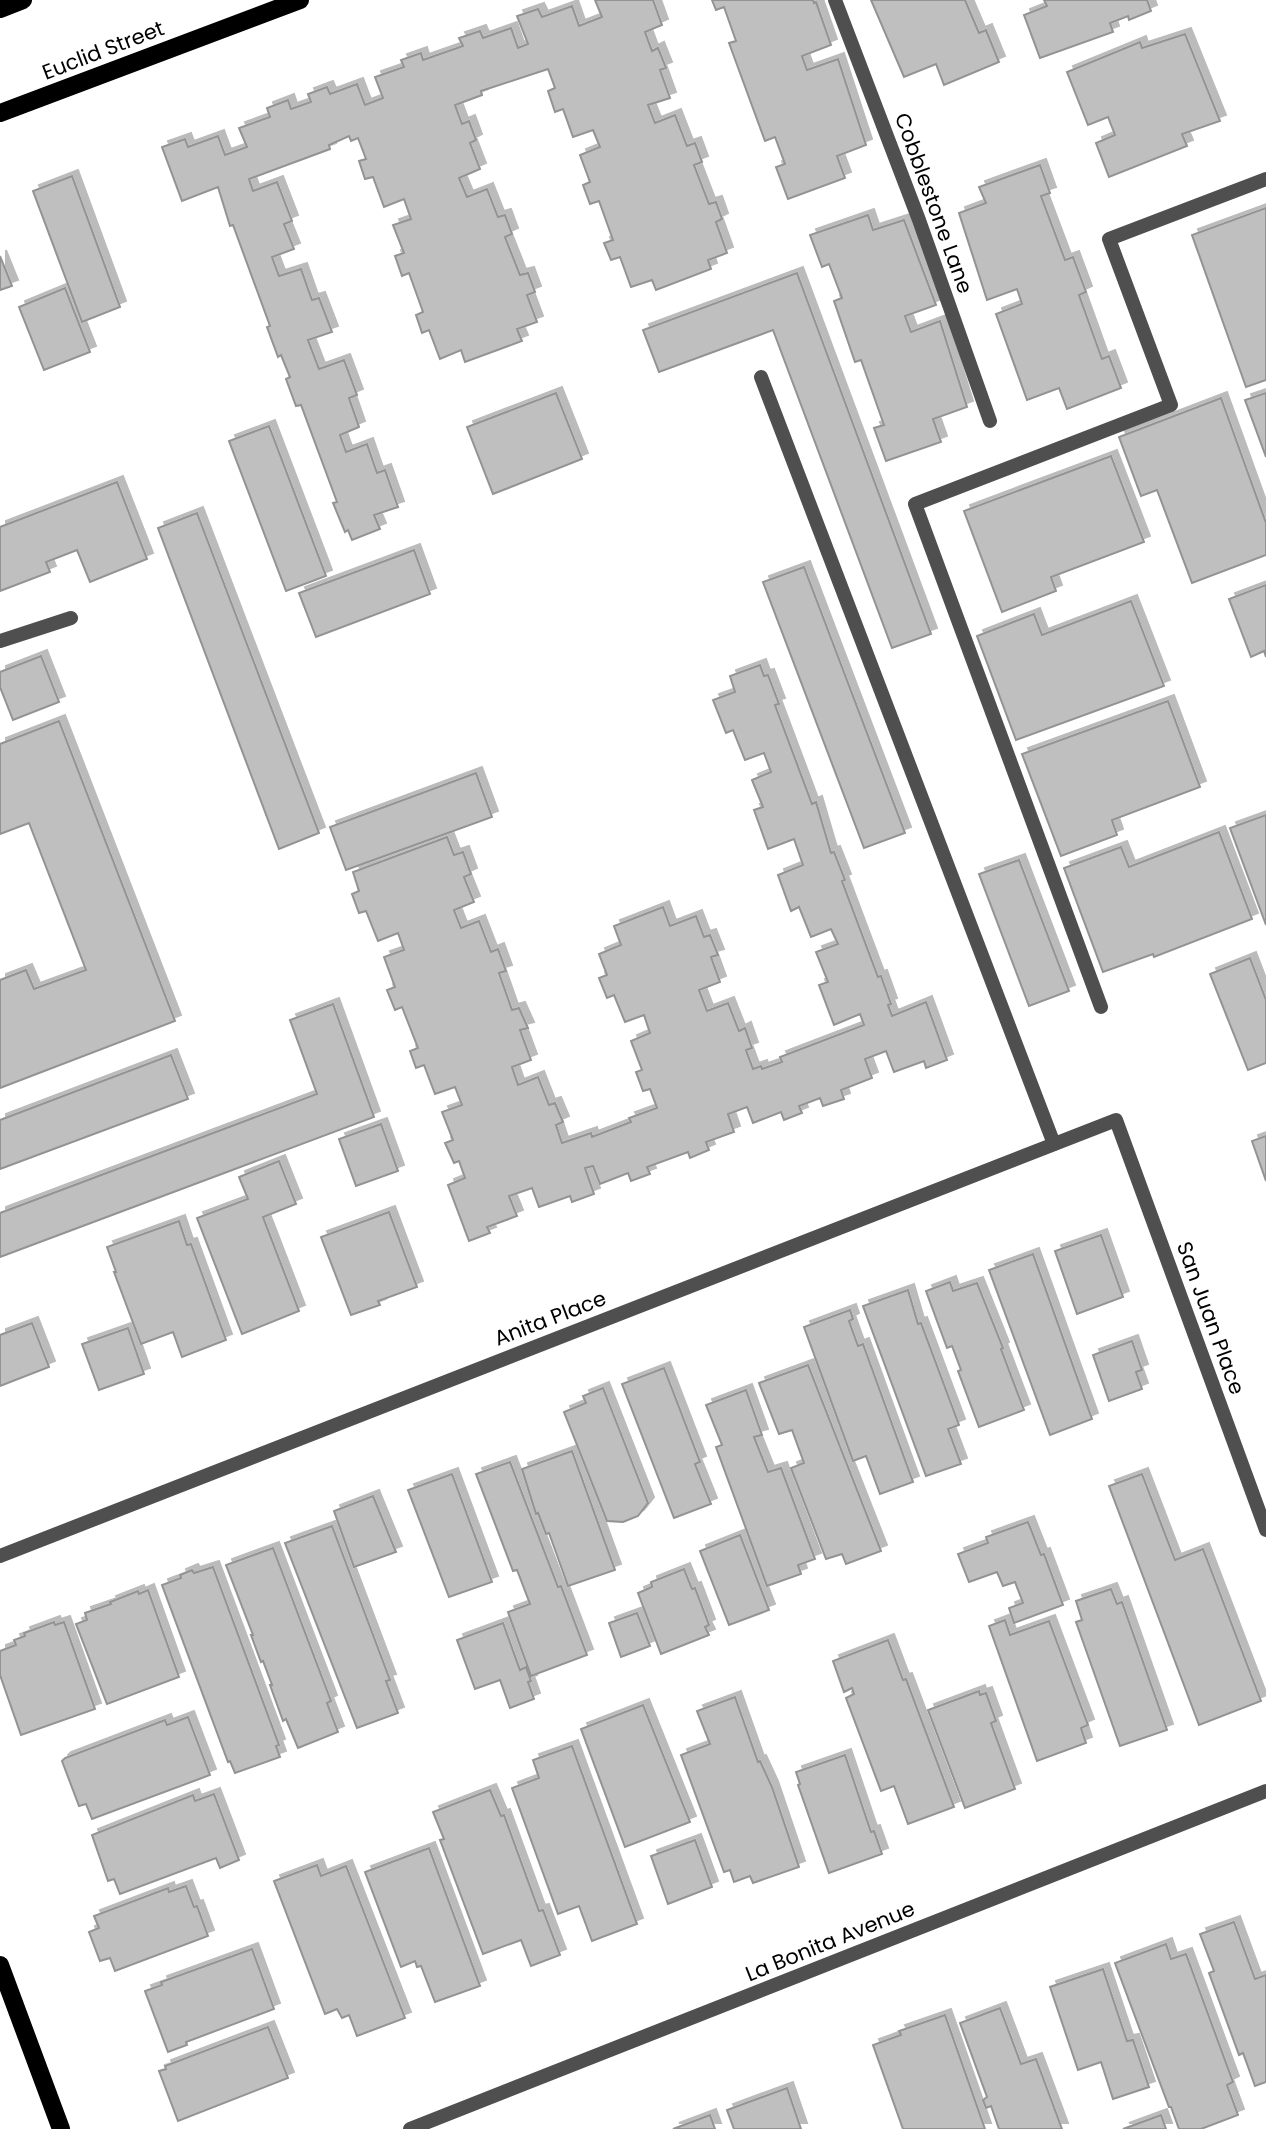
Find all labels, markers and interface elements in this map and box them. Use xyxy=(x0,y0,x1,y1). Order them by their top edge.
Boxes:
street label: Euclid Street xyxy=(38,13,168,87)
street label: Cobblestone Lane xyxy=(888,109,980,297)
street label: San Juan Place xyxy=(1170,1238,1252,1398)
street label: Anita Place xyxy=(490,1283,610,1353)
street label: La Bonita Avenue xyxy=(741,1894,919,1988)

